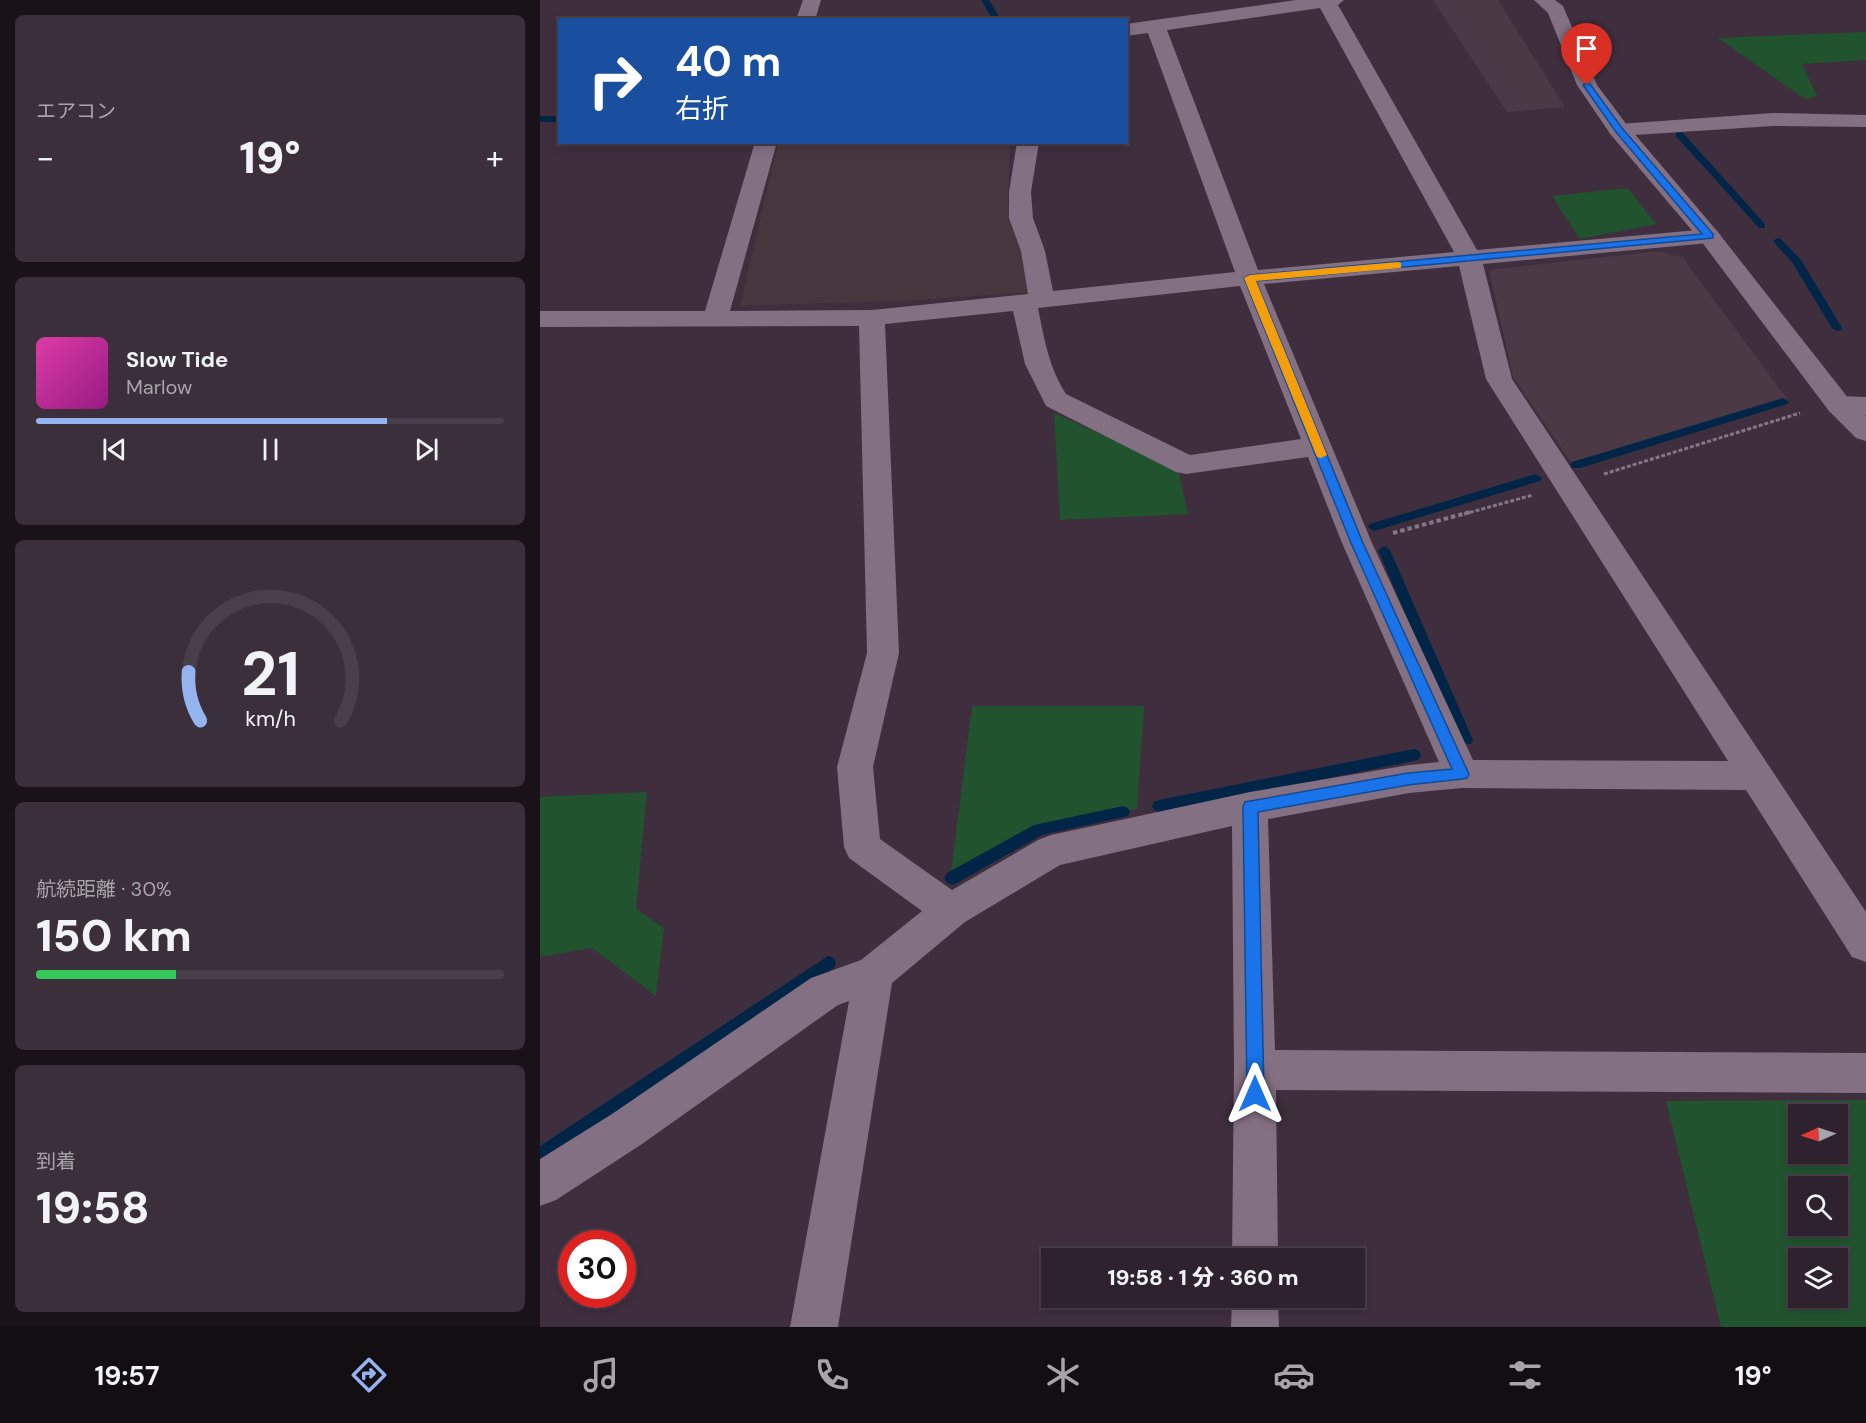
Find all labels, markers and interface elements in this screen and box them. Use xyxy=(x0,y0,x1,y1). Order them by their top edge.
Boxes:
pin xyxy=(1561,23,1612,85)
icon: arrive xyxy=(1570,32,1603,65)
text: 40 m xyxy=(675,34,781,89)
icon: right xyxy=(576,42,654,120)
text: 右折 xyxy=(675,91,729,126)
text: エアコン xyxy=(36,98,116,124)
text: 19° xyxy=(239,128,301,187)
text: − xyxy=(36,136,54,179)
text: + xyxy=(486,136,504,179)
text: Slow Tide xyxy=(126,345,228,374)
text: Marlow xyxy=(126,374,192,400)
icon: previous xyxy=(98,433,131,466)
icon: pause xyxy=(254,433,287,466)
icon: next xyxy=(410,433,443,466)
text: 21 xyxy=(241,633,299,714)
text: km/h xyxy=(245,705,295,733)
text: 航続距離 · 30% xyxy=(36,876,172,902)
text: 150 km xyxy=(36,906,192,965)
position arrow xyxy=(1223,1062,1287,1126)
north arrow xyxy=(1788,1104,1848,1164)
map controls xyxy=(1788,1104,1848,1308)
text: 到着 xyxy=(36,1148,76,1174)
button: search xyxy=(1788,1176,1848,1236)
text: 19:58 xyxy=(36,1178,150,1237)
speed limit sign: 30 xyxy=(558,1230,636,1308)
button: layers xyxy=(1788,1248,1848,1308)
text: 19:58 · 1 分 · 360 m xyxy=(1107,1263,1299,1292)
icon: directions xyxy=(348,1354,390,1396)
icon: music xyxy=(580,1354,622,1396)
icon: phone xyxy=(811,1354,853,1396)
icon: climate xyxy=(1042,1354,1084,1396)
icon: car xyxy=(1273,1354,1315,1396)
icon: filters xyxy=(1504,1354,1546,1396)
text: 19:57 xyxy=(95,1358,159,1393)
text: 19° xyxy=(1735,1358,1771,1393)

